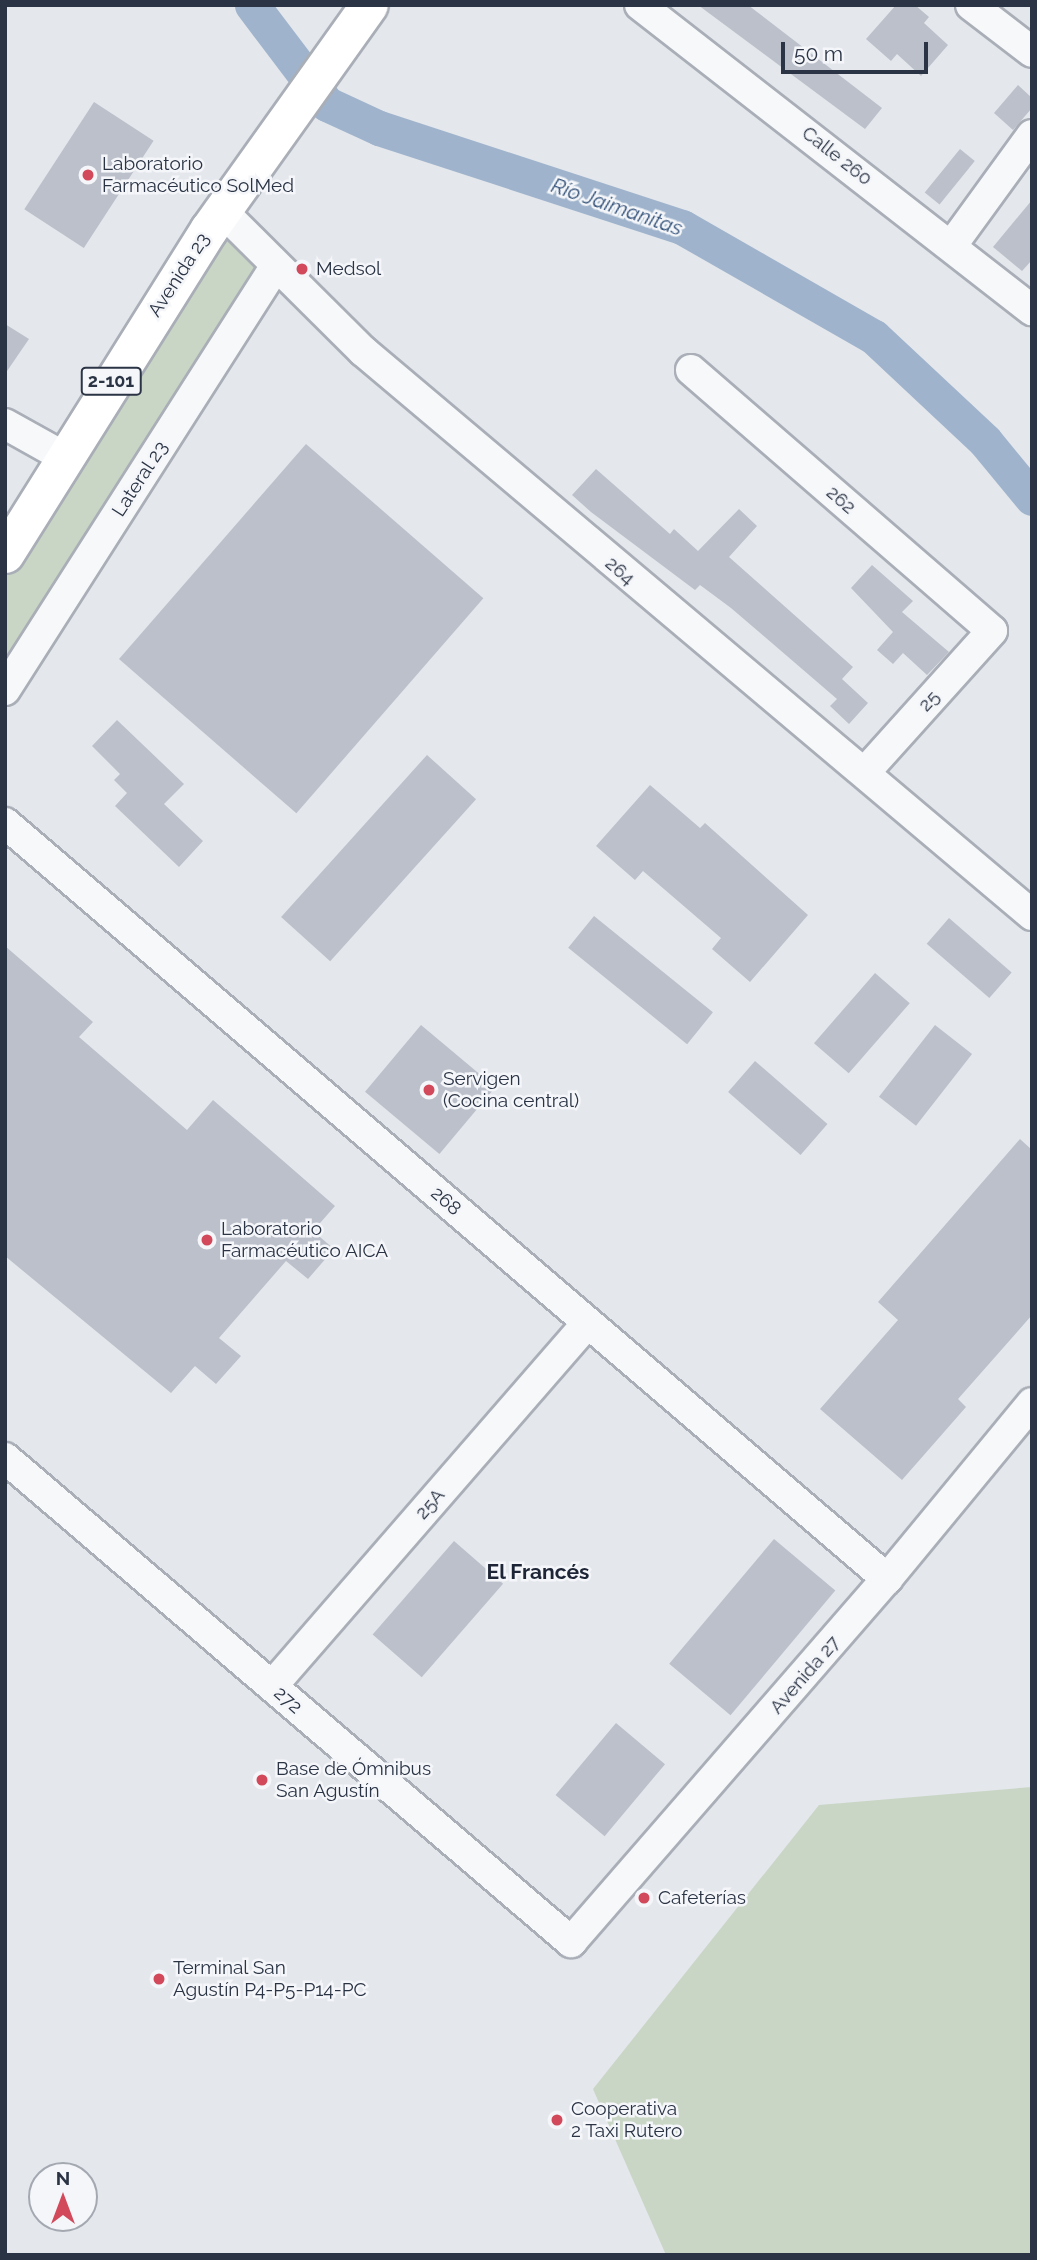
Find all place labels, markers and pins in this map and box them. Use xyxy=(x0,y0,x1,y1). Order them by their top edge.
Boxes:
place label: Laboratorio Farmacéutico SolMed xyxy=(102,153,294,197)
marker: Laboratorio Farmacéutico SolMed xyxy=(80,167,96,183)
place label: Medsol xyxy=(316,258,381,280)
marker: Medsol xyxy=(294,261,310,277)
place label: Servigen (Cocina central) xyxy=(443,1068,579,1112)
marker: Servigen (Cocina central) xyxy=(421,1082,437,1098)
place label: Laboratorio Farmacéutico AICA xyxy=(221,1218,389,1262)
marker: Laboratorio Farmacéutico AICA xyxy=(199,1232,215,1248)
place label: Base de Ómnibus San Agustín xyxy=(276,1758,431,1802)
marker: Base de Ómnibus San Agustín xyxy=(254,1772,270,1788)
place label: Cafeterías xyxy=(658,1887,746,1909)
marker: Cafeterías xyxy=(636,1890,652,1906)
place label: Terminal San Agustín P4-P5-P14-PC xyxy=(173,1957,367,2001)
marker: Terminal San Agustín P4-P5-P14-PC xyxy=(151,1971,167,1987)
place label: Cooperativa 2 Taxi Rutero xyxy=(571,2098,683,2142)
marker: Cooperativa 2 Taxi Rutero xyxy=(549,2112,565,2128)

